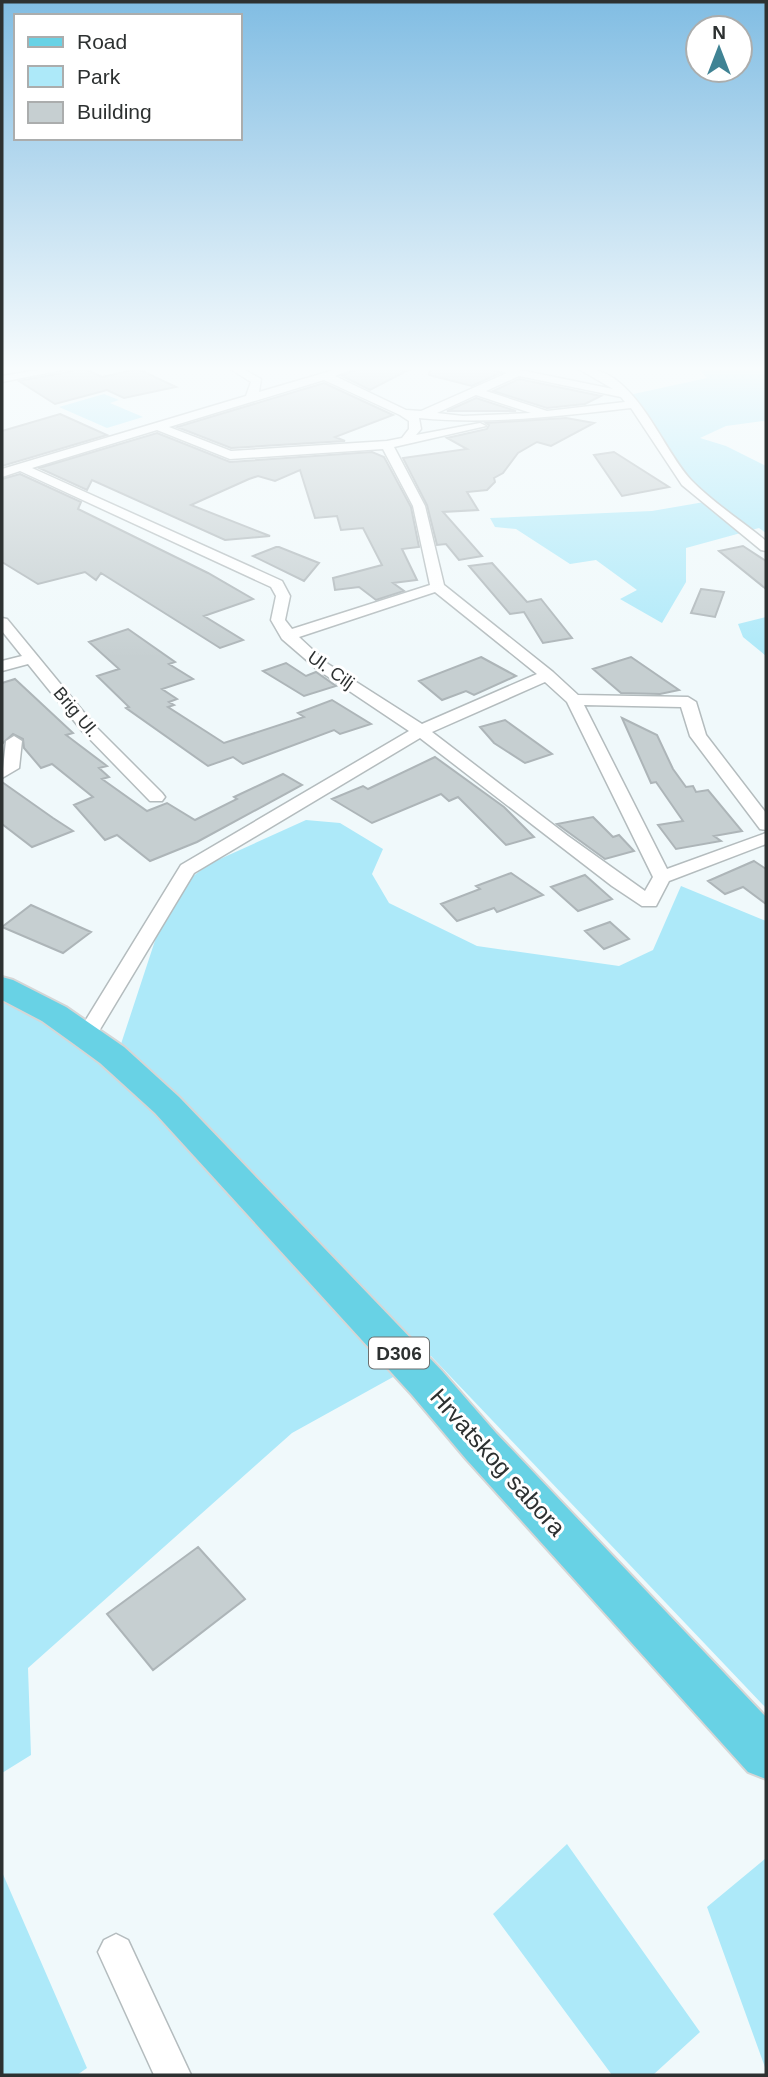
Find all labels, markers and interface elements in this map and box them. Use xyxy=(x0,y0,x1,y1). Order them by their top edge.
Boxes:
legend xyxy=(14,14,242,140)
north arrow xyxy=(684,14,754,84)
text: N xyxy=(712,22,726,43)
text: Road xyxy=(77,30,127,53)
text: Park xyxy=(77,65,121,88)
text: Building xyxy=(77,100,152,123)
street label: Ul. Cilj xyxy=(304,647,358,693)
street label: Brig Ul. xyxy=(49,683,103,741)
road number: D306 xyxy=(369,1338,429,1368)
street label: Hrvatskog sabora xyxy=(425,1383,571,1541)

